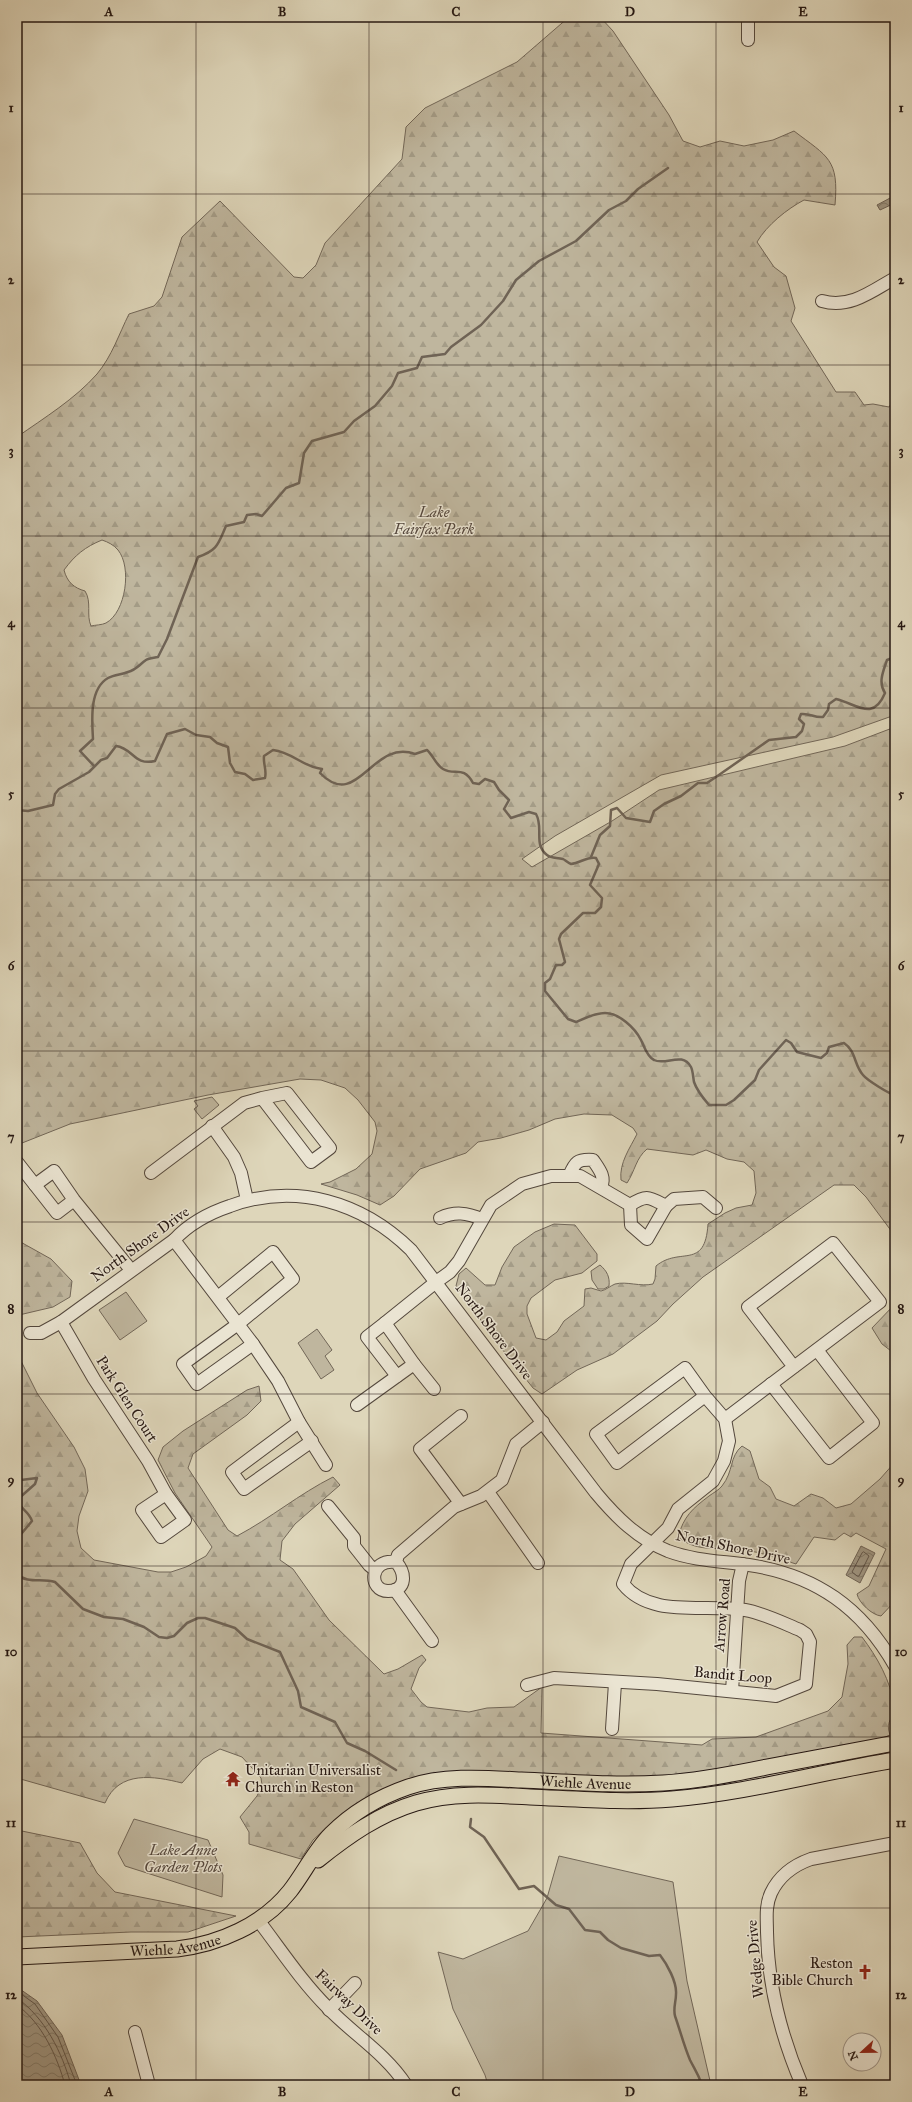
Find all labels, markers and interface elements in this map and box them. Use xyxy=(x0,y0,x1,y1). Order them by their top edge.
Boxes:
text: A xyxy=(104,4,114,20)
text: B xyxy=(278,4,287,20)
text: C xyxy=(452,4,461,20)
text: D xyxy=(625,4,635,20)
text: E xyxy=(798,4,808,20)
text: 1 xyxy=(8,100,14,116)
text: 1 xyxy=(898,100,904,116)
text: 2 xyxy=(8,272,15,288)
text: 2 xyxy=(898,272,905,288)
text: 3 xyxy=(8,443,14,459)
text: 3 xyxy=(898,443,904,459)
park label: Lake Fairfax Park xyxy=(393,503,474,538)
text: 4 xyxy=(7,615,15,631)
text: 4 xyxy=(897,615,905,631)
text: 5 xyxy=(8,786,15,802)
text: 5 xyxy=(898,786,905,802)
text: 6 xyxy=(8,958,16,974)
text: 6 xyxy=(898,958,906,974)
text: 7 xyxy=(8,1129,15,1145)
text: 7 xyxy=(898,1129,905,1145)
street label: North Shore Drive xyxy=(87,1202,193,1286)
street label: North Shore Drive xyxy=(452,1279,536,1383)
text: 8 xyxy=(8,1301,15,1317)
text: 8 xyxy=(898,1301,905,1317)
street label: Park Glen Court xyxy=(92,1352,162,1446)
text: 9 xyxy=(8,1472,15,1488)
text: 9 xyxy=(898,1472,905,1488)
street label: North Shore Drive xyxy=(674,1526,792,1568)
street label: Arrow Road xyxy=(710,1577,734,1654)
text: 10 xyxy=(5,1644,18,1660)
text: 10 xyxy=(895,1644,908,1660)
street label: Bandit Loop xyxy=(693,1663,773,1687)
place label: Unitarian Universalist Church in Reston xyxy=(245,1761,382,1796)
temple icon: Unitarian Universalist Church in Reston xyxy=(224,1770,242,1788)
street label: Wiehle Avenue xyxy=(539,1772,631,1793)
text: 11 xyxy=(6,1815,16,1831)
text: 11 xyxy=(896,1815,906,1831)
park label: Lake Anne Garden Plots xyxy=(144,1841,223,1876)
street label: Wedge Drive xyxy=(743,1919,767,1999)
street label: Wiehle Avenue xyxy=(130,1930,223,1960)
place label: Reston Bible Church xyxy=(772,1954,854,1989)
church icon: Reston Bible Church xyxy=(856,1963,874,1981)
street label: Fairway Drive xyxy=(312,1965,386,2039)
text: 12 xyxy=(5,1987,17,2003)
text: 12 xyxy=(895,1987,907,2003)
north arrow xyxy=(842,2032,882,2072)
text: N xyxy=(845,2048,861,2062)
text: A xyxy=(104,2084,114,2100)
text: B xyxy=(278,2084,287,2100)
text: C xyxy=(452,2084,461,2100)
text: D xyxy=(625,2084,635,2100)
text: E xyxy=(798,2084,808,2100)

